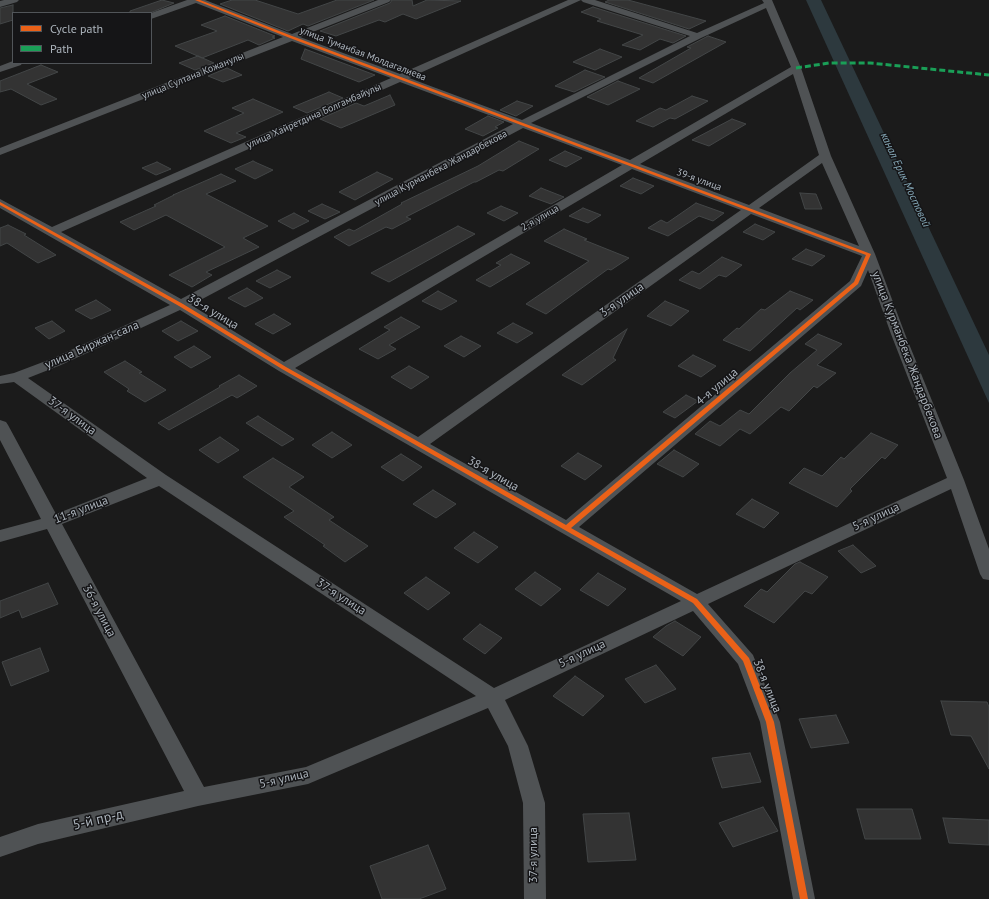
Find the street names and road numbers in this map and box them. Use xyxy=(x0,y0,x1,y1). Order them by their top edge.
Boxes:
street label: улица Туманбая Молдагалиева xyxy=(298,24,428,84)
street label: улица Султана Кожанулы xyxy=(140,50,246,102)
street label: улица Хайретдина Болгамбайулы xyxy=(245,81,383,151)
street label: улица Курманбека Жандарбекова xyxy=(373,128,509,208)
street label: 39-я улица xyxy=(675,166,723,194)
street label: 2-я улица xyxy=(519,202,561,234)
street label: улица Курманбека Жандарбекова xyxy=(868,269,946,441)
street label: 3-я улица xyxy=(597,280,647,320)
street label: 38-я улица xyxy=(185,291,241,333)
street label: улица Биржан-сала xyxy=(43,318,141,372)
street label: 4-я улица xyxy=(693,365,741,409)
street label: 37-я улица xyxy=(45,394,99,438)
street label: 38-я улица xyxy=(465,454,521,494)
street label: 11-я улица xyxy=(52,493,110,527)
street label: 5-я улица xyxy=(850,500,902,534)
street label: 37-я улица xyxy=(314,576,368,618)
street label: 36-я улица xyxy=(79,583,119,639)
street label: 5-я улица xyxy=(556,637,608,671)
street label: 38-я улица xyxy=(750,657,784,715)
street label: 5-я улица xyxy=(258,766,310,792)
street label: 5-й пр-д xyxy=(71,806,125,834)
street label: 37-я улица xyxy=(527,827,541,883)

